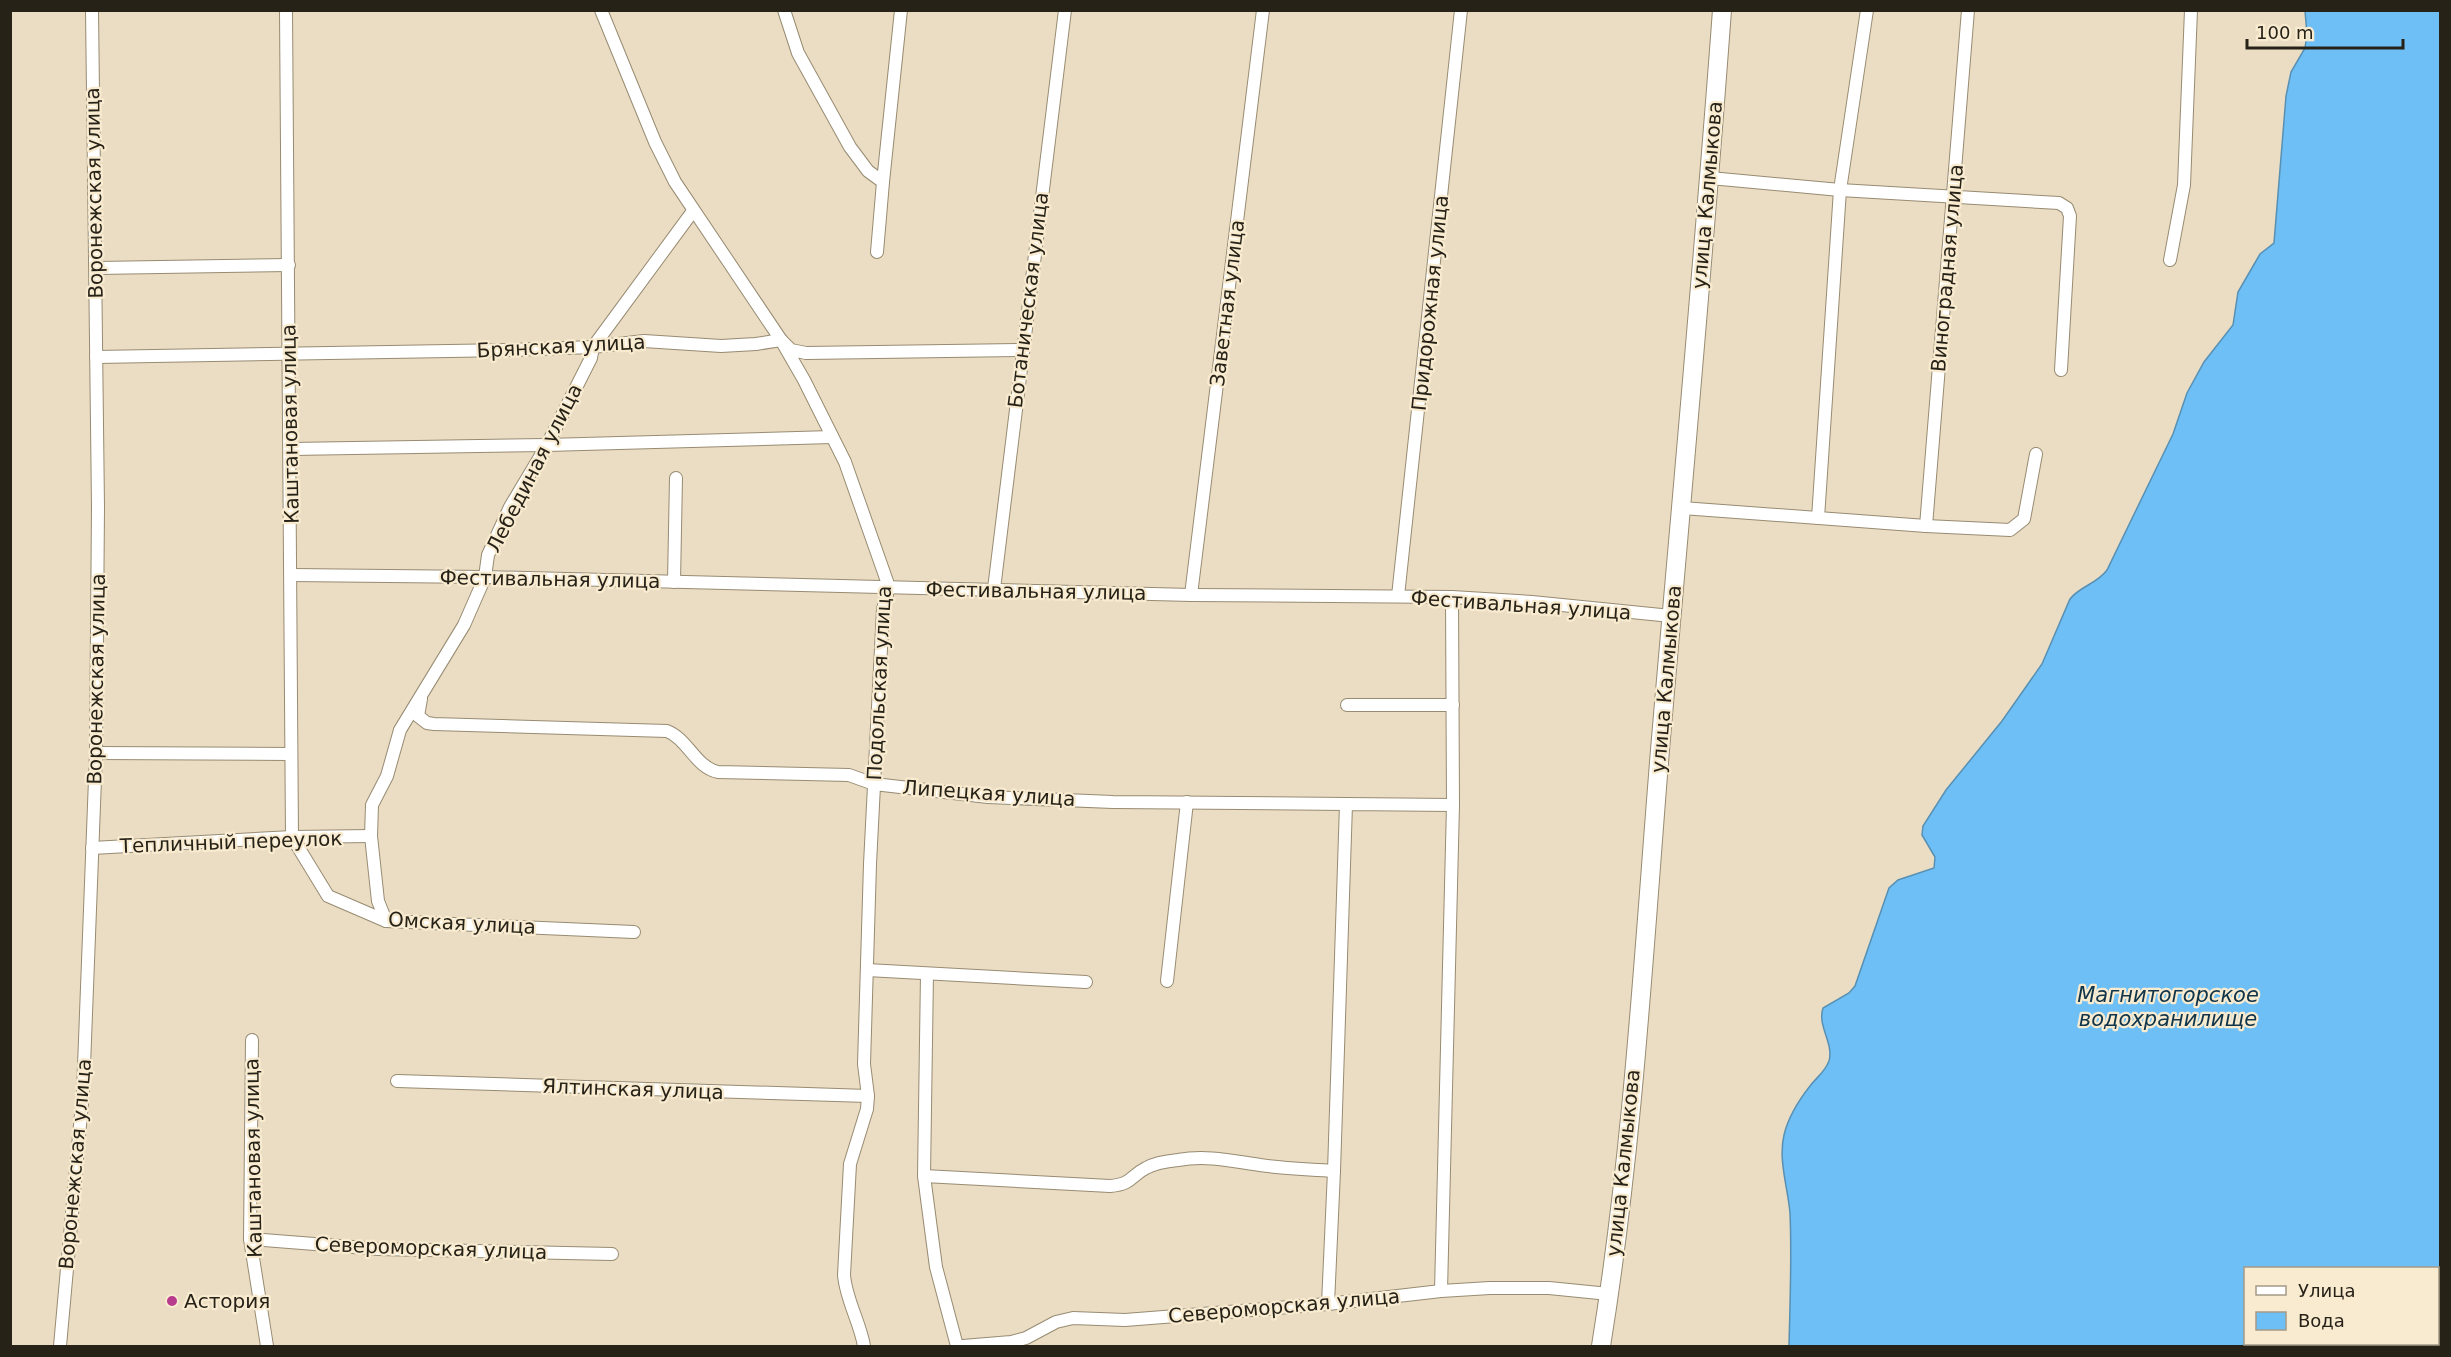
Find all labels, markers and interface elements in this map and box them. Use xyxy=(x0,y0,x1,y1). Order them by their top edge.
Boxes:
scale bar xyxy=(2247,12,2403,50)
text: 100 m xyxy=(2256,22,2314,43)
street label: Воронежская улица xyxy=(80,87,108,299)
street label: улица Калмыкова xyxy=(1687,100,1727,290)
street label: Виноградная улица xyxy=(1926,163,1968,373)
street label: Ботаническая улица xyxy=(1003,191,1053,409)
street label: Придорожная улица xyxy=(1407,194,1453,412)
street label: Заветная улица xyxy=(1205,218,1249,388)
street label: Каштановая улица xyxy=(276,324,304,524)
street label: Брянская улица xyxy=(476,330,646,362)
street label: Лебединая улица xyxy=(481,380,587,556)
street label: Фестивальная улица xyxy=(439,565,661,593)
street label: Воронежская улица xyxy=(82,573,110,785)
street label: Фестивальная улица xyxy=(925,577,1147,605)
street label: улица Калмыкова xyxy=(1646,584,1686,774)
street label: Подольская улица xyxy=(862,585,896,781)
street label: Фестивальная улица xyxy=(1410,585,1632,625)
street label: Липецкая улица xyxy=(902,775,1076,811)
street label: Тепличный переулок xyxy=(118,826,343,858)
street label: Омская улица xyxy=(387,907,537,939)
water label: Магнитогорское водохранилище xyxy=(2077,983,2259,1031)
street label: Воронежская улица xyxy=(54,1058,96,1270)
street label: Каштановая улица xyxy=(239,1058,267,1258)
street label: улица Калмыкова xyxy=(1601,1068,1645,1258)
street label: Ялтинская улица xyxy=(542,1074,724,1104)
street label: Североморская улица xyxy=(314,1232,548,1264)
legend xyxy=(2244,1267,2439,1345)
text: Улица xyxy=(2298,1280,2355,1301)
street label: Североморская улица xyxy=(1167,1284,1401,1328)
place label: Астория xyxy=(184,1289,270,1313)
marker: Астория xyxy=(165,1294,179,1308)
text: Вода xyxy=(2298,1310,2345,1331)

